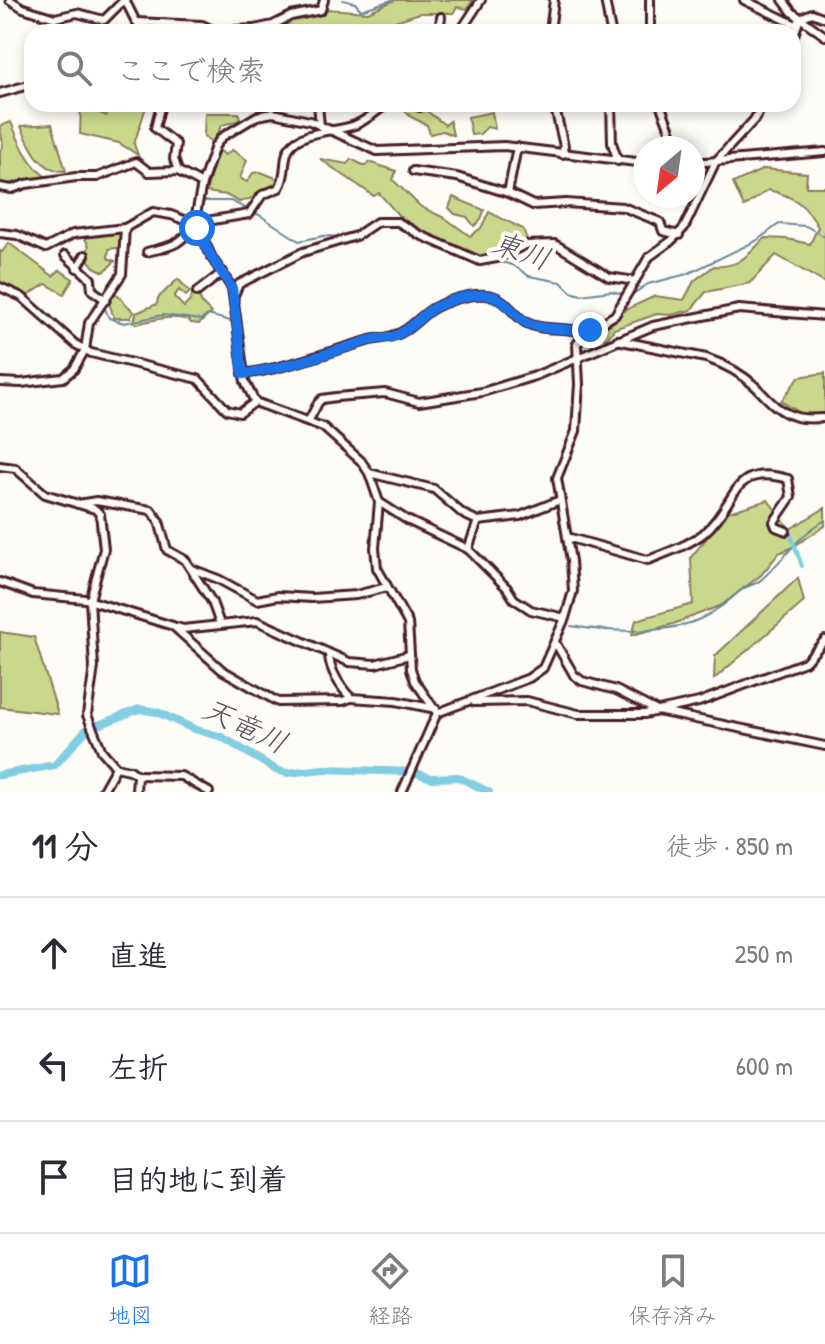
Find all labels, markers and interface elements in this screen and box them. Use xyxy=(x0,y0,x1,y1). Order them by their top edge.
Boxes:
search box xyxy=(24,24,801,112)
icon: search xyxy=(52,46,96,90)
text: ここで検索 xyxy=(116,50,266,90)
north arrow xyxy=(633,136,705,208)
route start xyxy=(179,210,215,246)
water label: 東川 xyxy=(486,221,556,279)
route end xyxy=(572,312,608,348)
water label: 天竜川 xyxy=(196,688,295,762)
text: 11 分 xyxy=(32,823,99,869)
text: 徒歩 · 850 m xyxy=(666,828,793,863)
icon: ahead xyxy=(32,931,76,975)
text: 直進 xyxy=(108,935,168,975)
text: 250 m xyxy=(735,936,793,971)
icon: left xyxy=(32,1043,76,1087)
text: 左折 xyxy=(108,1047,168,1087)
text: 600 m xyxy=(736,1048,793,1083)
icon: arrive xyxy=(32,1155,76,1199)
text: 目的地に到着 xyxy=(108,1159,288,1199)
tab: 地図 xyxy=(108,1249,152,1330)
tab: 経路 xyxy=(368,1249,413,1330)
tab: 保存済み xyxy=(629,1249,717,1330)

